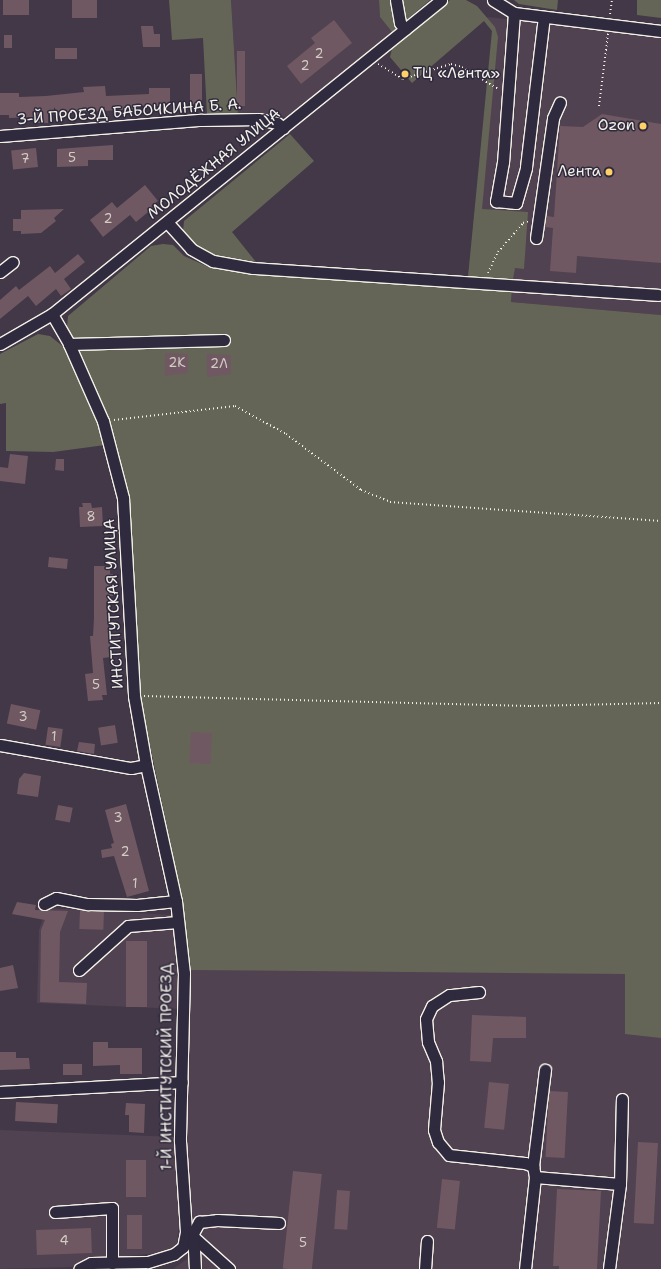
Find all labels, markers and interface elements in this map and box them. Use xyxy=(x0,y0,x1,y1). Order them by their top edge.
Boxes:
house number: 2 xyxy=(314,46,324,62)
house number: 2 xyxy=(300,58,310,74)
place label: ТЦ «Лента» xyxy=(413,65,500,83)
marker: ТЦ «Лента» xyxy=(400,69,410,79)
street label: 3-Й ПРОЕЗД БАБОЧКИНА Б. А. xyxy=(16,95,242,129)
street label: МОЛОДЁЖНАЯ УЛИЦА xyxy=(144,105,284,223)
place label: Ozon xyxy=(598,117,635,135)
marker: Ozon xyxy=(638,121,648,131)
house number: 5 xyxy=(68,150,76,166)
house number: 7 xyxy=(20,151,30,167)
place label: Лента xyxy=(558,163,601,181)
marker: Лента xyxy=(604,167,614,177)
house number: 2 xyxy=(103,211,113,227)
house number: 2К xyxy=(168,355,186,371)
house number: 2Л xyxy=(210,356,228,372)
house number: 8 xyxy=(86,509,96,525)
street label: ИНСТИТУТСКАЯ УЛИЦА xyxy=(101,518,127,690)
house number: 5 xyxy=(92,677,100,693)
house number: 3 xyxy=(18,709,28,725)
house number: 1 xyxy=(51,729,57,745)
house number: 3 xyxy=(113,810,123,826)
house number: 2 xyxy=(120,844,130,860)
house number: 1 xyxy=(132,876,138,892)
street label: 1-Й ИНСТИТУТСКИЙ ПРОЕЗД xyxy=(158,963,176,1171)
house number: 4 xyxy=(59,1233,69,1249)
house number: 5 xyxy=(299,1235,307,1251)

